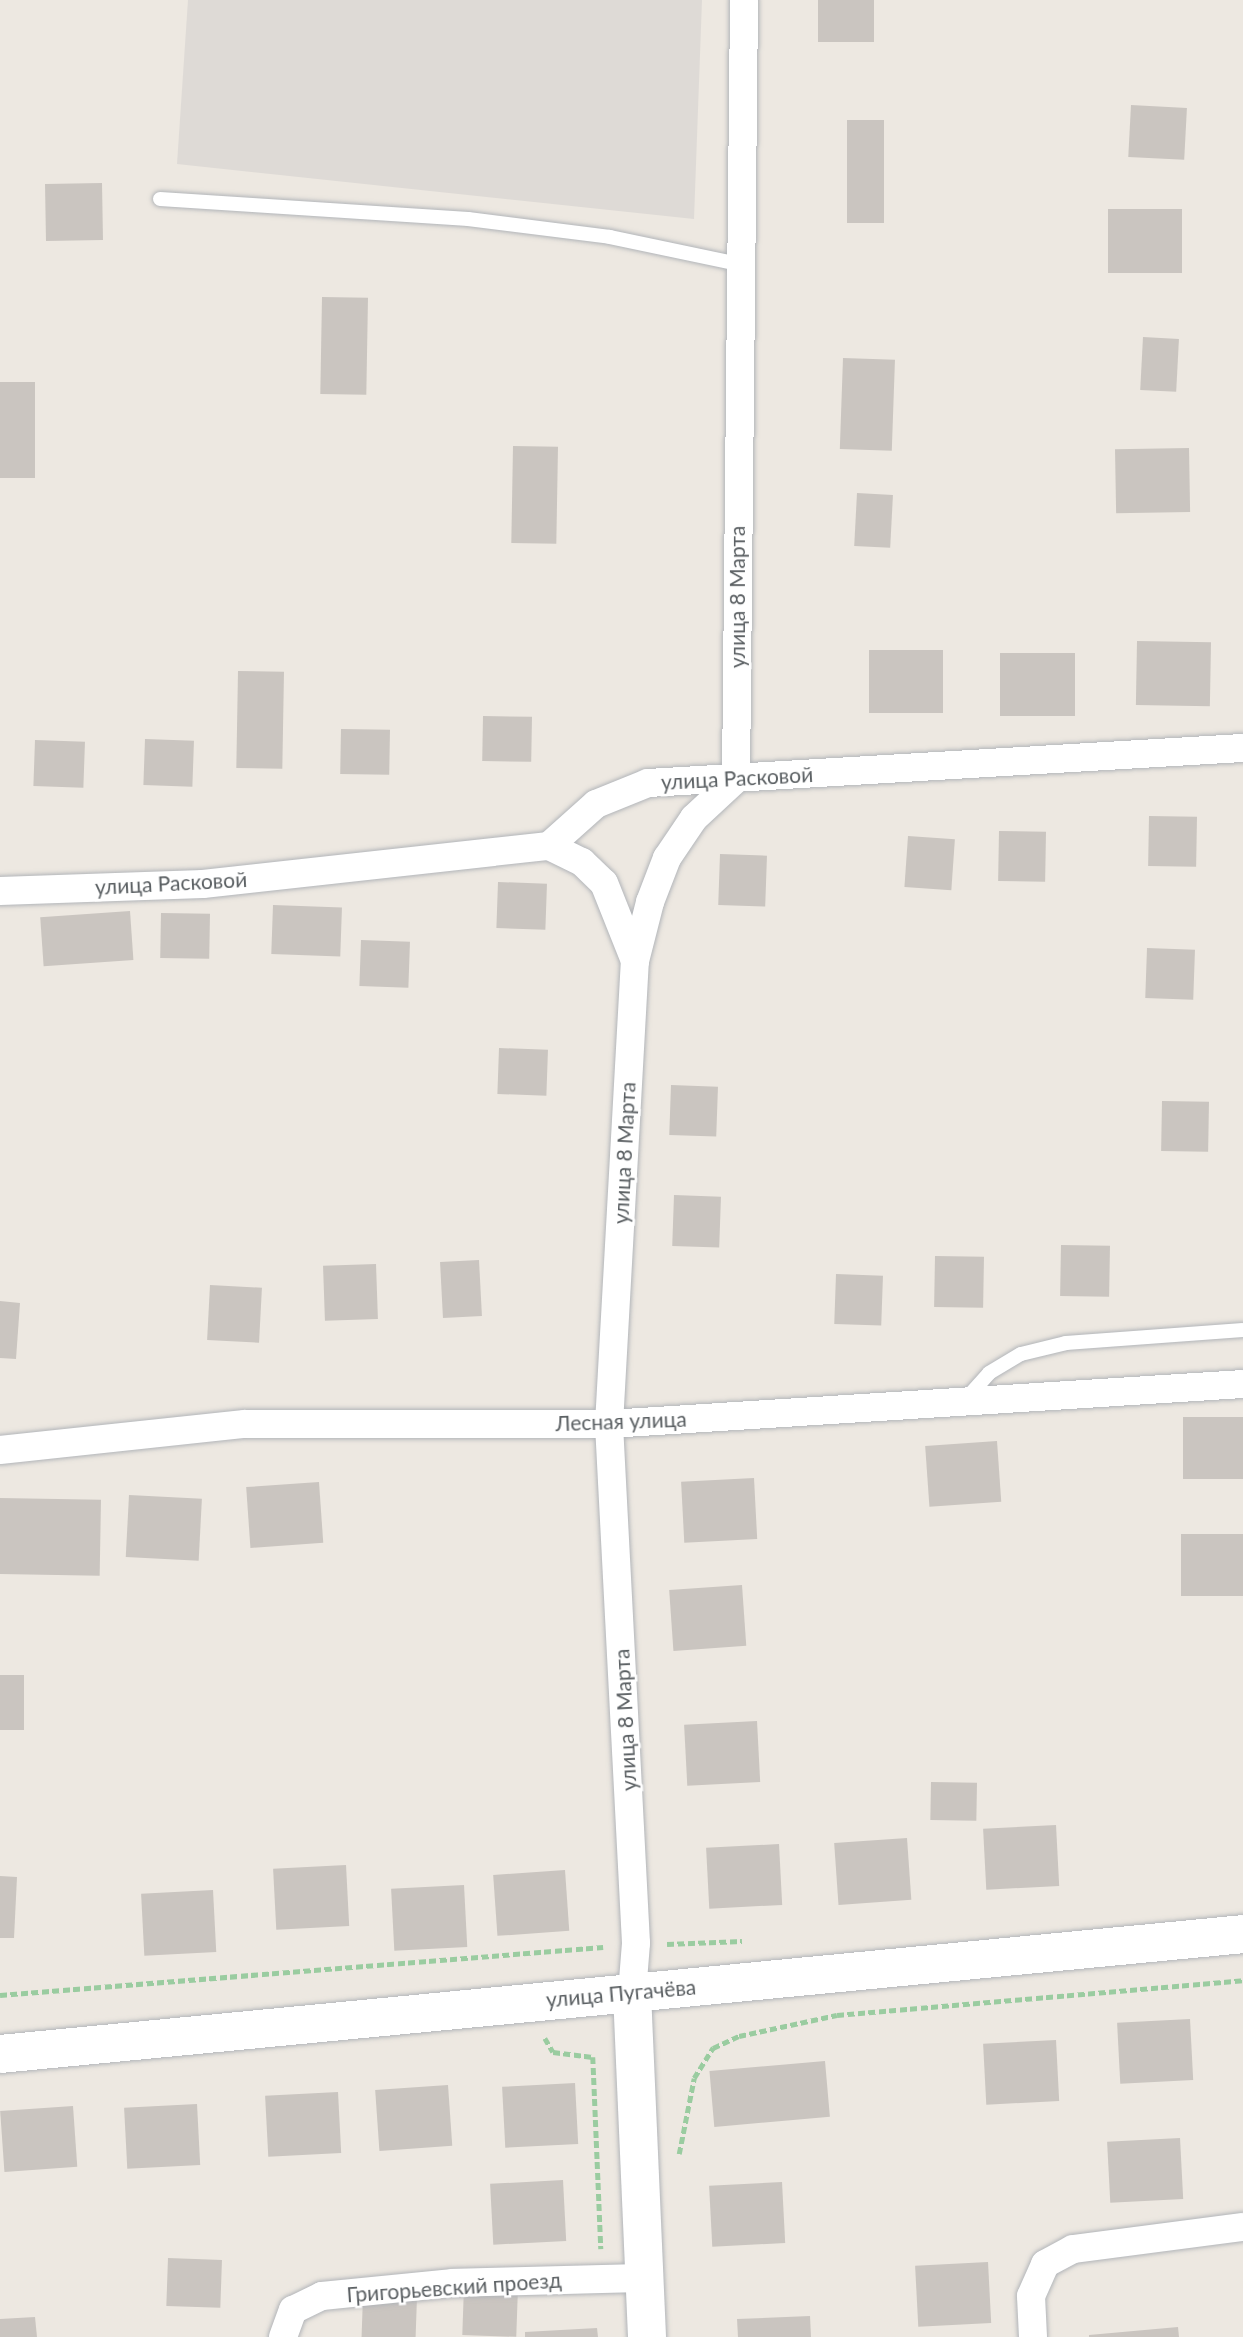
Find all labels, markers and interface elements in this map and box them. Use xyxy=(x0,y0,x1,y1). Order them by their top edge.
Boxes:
street label: улица 8 Марта xyxy=(724,526,750,668)
street label: улица Расковой xyxy=(660,761,814,795)
street label: улица Расковой xyxy=(94,866,248,900)
street label: улица 8 Марта xyxy=(608,1081,640,1225)
street label: Лесная улица xyxy=(555,1406,687,1436)
street label: улица 8 Марта xyxy=(609,1648,641,1792)
street label: улица Пугачёва xyxy=(545,1974,697,2012)
street label: Григорьевский проезд xyxy=(346,2267,562,2307)

